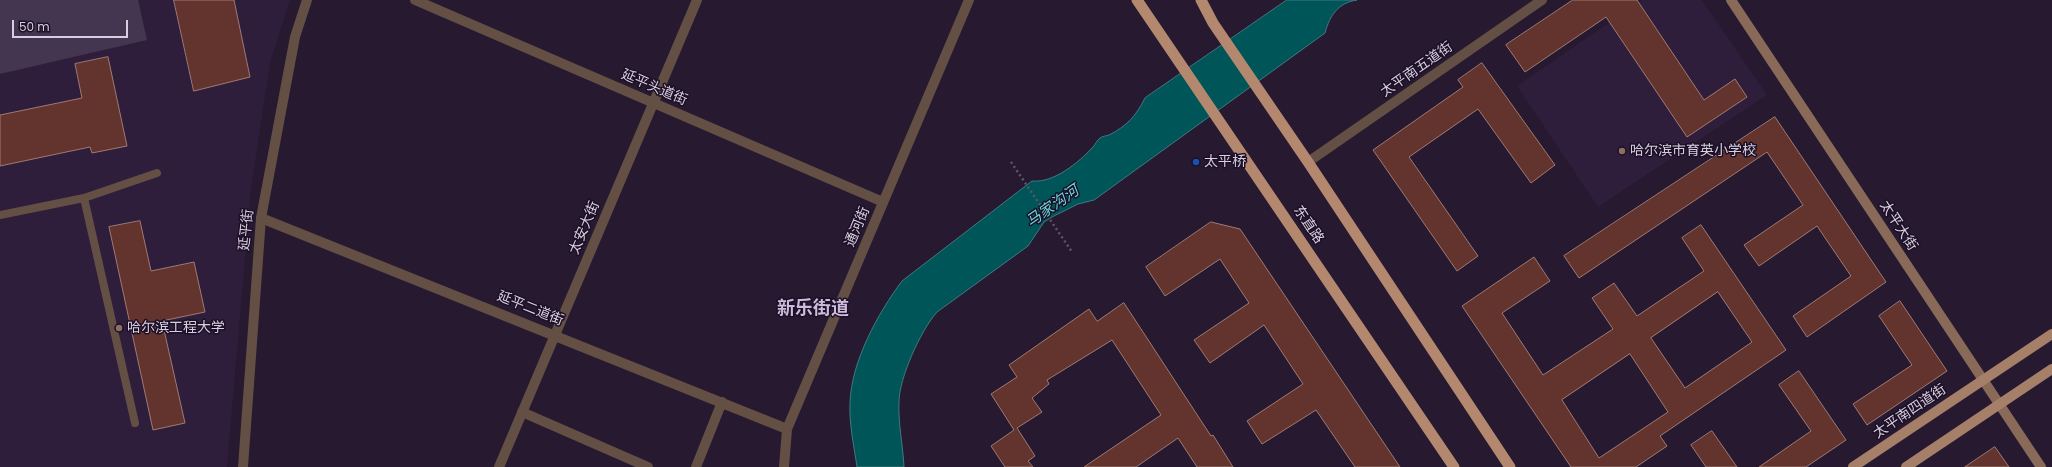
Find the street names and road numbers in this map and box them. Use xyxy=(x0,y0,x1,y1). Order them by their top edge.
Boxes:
street label: 太平南五道街 xyxy=(1378,39,1456,101)
street label: 延平头道街 xyxy=(619,67,689,109)
street label: 太平大街 xyxy=(1876,198,1920,254)
street label: 太安大街 xyxy=(566,199,604,257)
street label: 东直路 xyxy=(1289,203,1327,247)
street label: 通河街 xyxy=(842,204,874,250)
street label: 延平街 xyxy=(236,208,258,252)
street label: 延平二道街 xyxy=(494,288,566,330)
street label: 太平南四道街 xyxy=(1870,382,1950,442)

